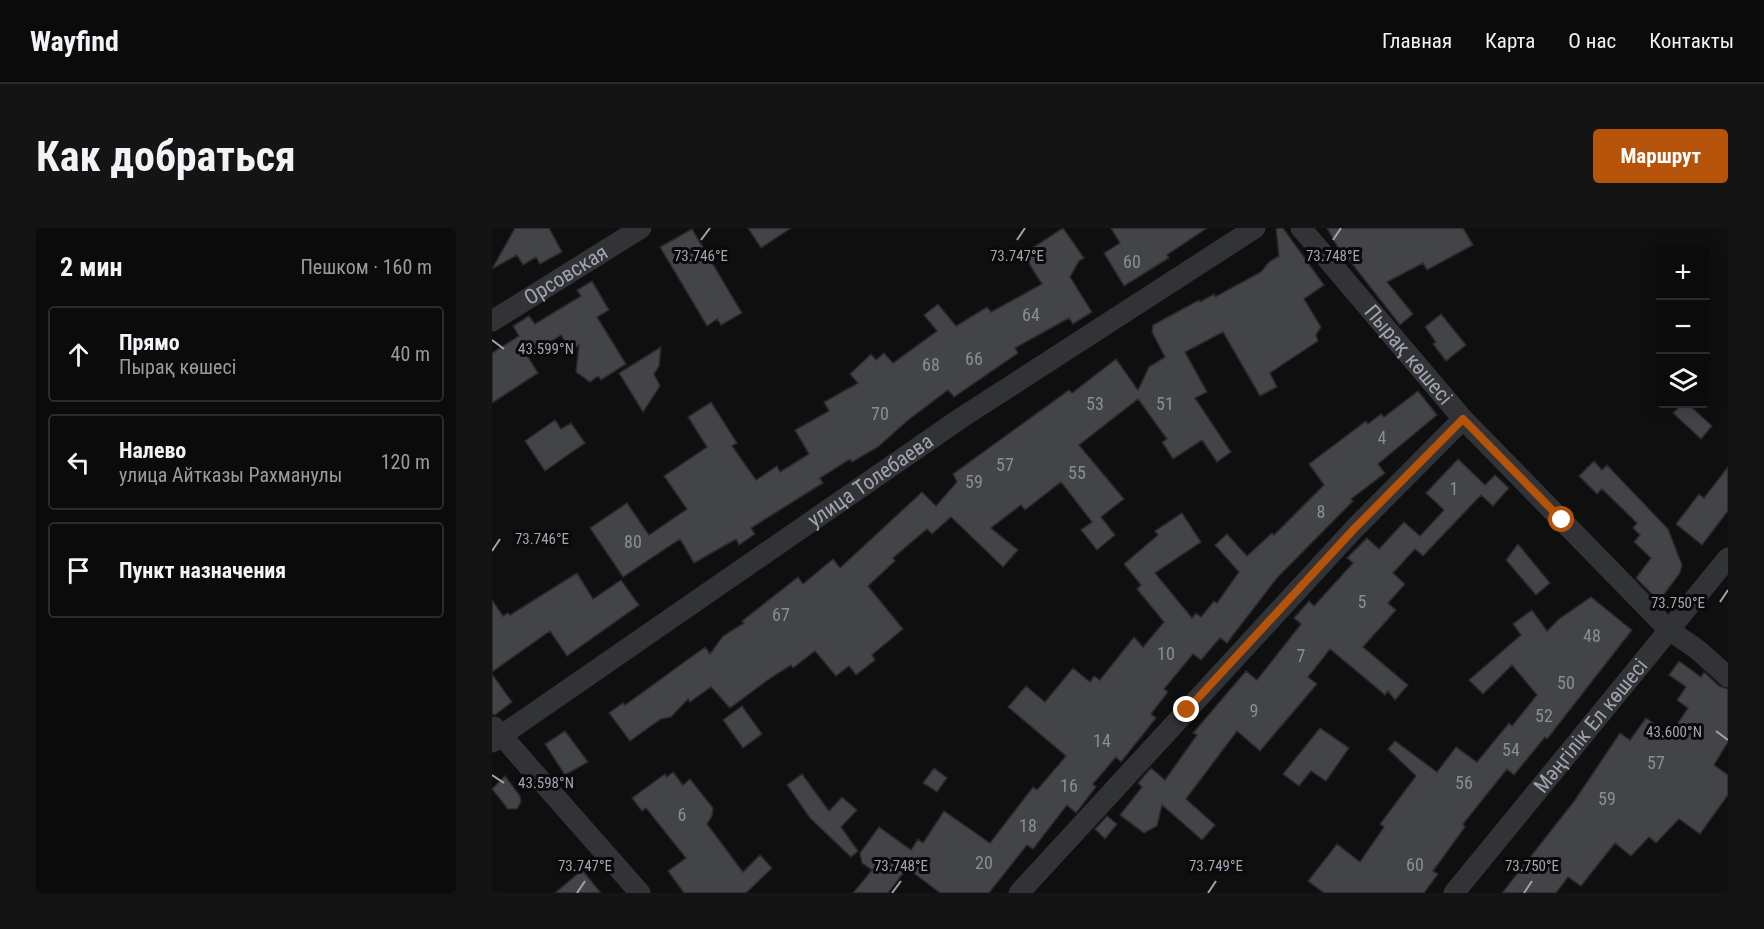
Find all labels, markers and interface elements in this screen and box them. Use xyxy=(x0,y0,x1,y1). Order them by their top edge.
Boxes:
text: Wayfind xyxy=(30,25,119,58)
text: Главная xyxy=(1382,29,1452,53)
text: Карта xyxy=(1485,29,1535,53)
text: О нас xyxy=(1568,29,1616,53)
text: Контакты xyxy=(1649,29,1734,53)
button: Маршрут xyxy=(1593,129,1728,183)
text: Как добраться xyxy=(36,132,296,181)
street label: Орсовская xyxy=(520,240,612,310)
map controls xyxy=(1656,246,1710,408)
button: + xyxy=(1656,246,1710,300)
text: 73.746°E xyxy=(674,247,728,265)
text: 73.747°E xyxy=(990,247,1044,265)
text: 73.748°E xyxy=(1306,247,1360,265)
house number: 60 xyxy=(1123,251,1141,272)
text: 2 мин xyxy=(60,252,122,282)
text: Пешком · 160 m xyxy=(300,255,432,279)
street label: Пырақ көшесі xyxy=(1359,300,1457,409)
button: − xyxy=(1656,300,1710,354)
house number: 64 xyxy=(1022,304,1040,325)
text: Прямо xyxy=(119,330,180,355)
icon: ahead xyxy=(62,338,95,371)
text: 43.599°N xyxy=(518,340,574,358)
text: 40 m xyxy=(391,342,430,366)
house number: 66 xyxy=(965,348,983,369)
house number: 68 xyxy=(922,354,940,375)
button: layers xyxy=(1656,354,1710,408)
text: Пырақ көшесі xyxy=(119,355,236,379)
house number: 53 xyxy=(1086,393,1104,414)
house number: 51 xyxy=(1156,393,1174,414)
house number: 70 xyxy=(871,403,889,424)
house number: 4 xyxy=(1378,427,1387,448)
street label: улица Толебаева xyxy=(803,429,938,532)
text: Налево xyxy=(119,438,186,463)
icon: left xyxy=(62,446,95,479)
text: 120 m xyxy=(381,450,430,474)
house number: 57 xyxy=(996,454,1014,475)
house number: 55 xyxy=(1068,462,1086,483)
text: улица Айтказы Рахманулы xyxy=(119,463,342,487)
house number: 59 xyxy=(965,471,983,492)
house number: 1 xyxy=(1450,478,1458,499)
house number: 8 xyxy=(1317,501,1325,522)
route start xyxy=(1548,506,1574,532)
text: 73.746°E xyxy=(515,530,569,548)
house number: 80 xyxy=(624,531,642,552)
icon: arrive xyxy=(62,554,95,587)
text: Пункт назначения xyxy=(119,558,286,583)
house number: 5 xyxy=(1358,591,1367,612)
text: 73.750°E xyxy=(1651,594,1705,612)
house number: 67 xyxy=(772,604,790,625)
house number: 48 xyxy=(1583,625,1601,646)
house number: 10 xyxy=(1157,643,1175,664)
house number: 7 xyxy=(1297,645,1306,666)
street label: Мәңгілік Ел көшесі xyxy=(1529,654,1653,798)
house number: 50 xyxy=(1557,672,1575,693)
route end xyxy=(1173,696,1199,722)
house number: 9 xyxy=(1250,700,1258,721)
house number: 52 xyxy=(1535,705,1553,726)
text: 43.600°N xyxy=(1646,723,1702,741)
house number: 14 xyxy=(1093,730,1111,751)
house number: 54 xyxy=(1502,739,1520,760)
house number: 57 xyxy=(1647,752,1665,773)
house number: 56 xyxy=(1455,772,1473,793)
text: 43.598°N xyxy=(518,774,574,792)
house number: 16 xyxy=(1060,775,1078,796)
house number: 59 xyxy=(1598,788,1616,809)
house number: 6 xyxy=(678,804,686,825)
house number: 18 xyxy=(1019,815,1037,836)
house number: 20 xyxy=(975,852,993,873)
house number: 60 xyxy=(1406,854,1424,875)
text: 73.747°E xyxy=(558,857,612,875)
text: 73.748°E xyxy=(874,857,928,875)
text: 73.749°E xyxy=(1189,857,1243,875)
text: 73.750°E xyxy=(1505,857,1559,875)

